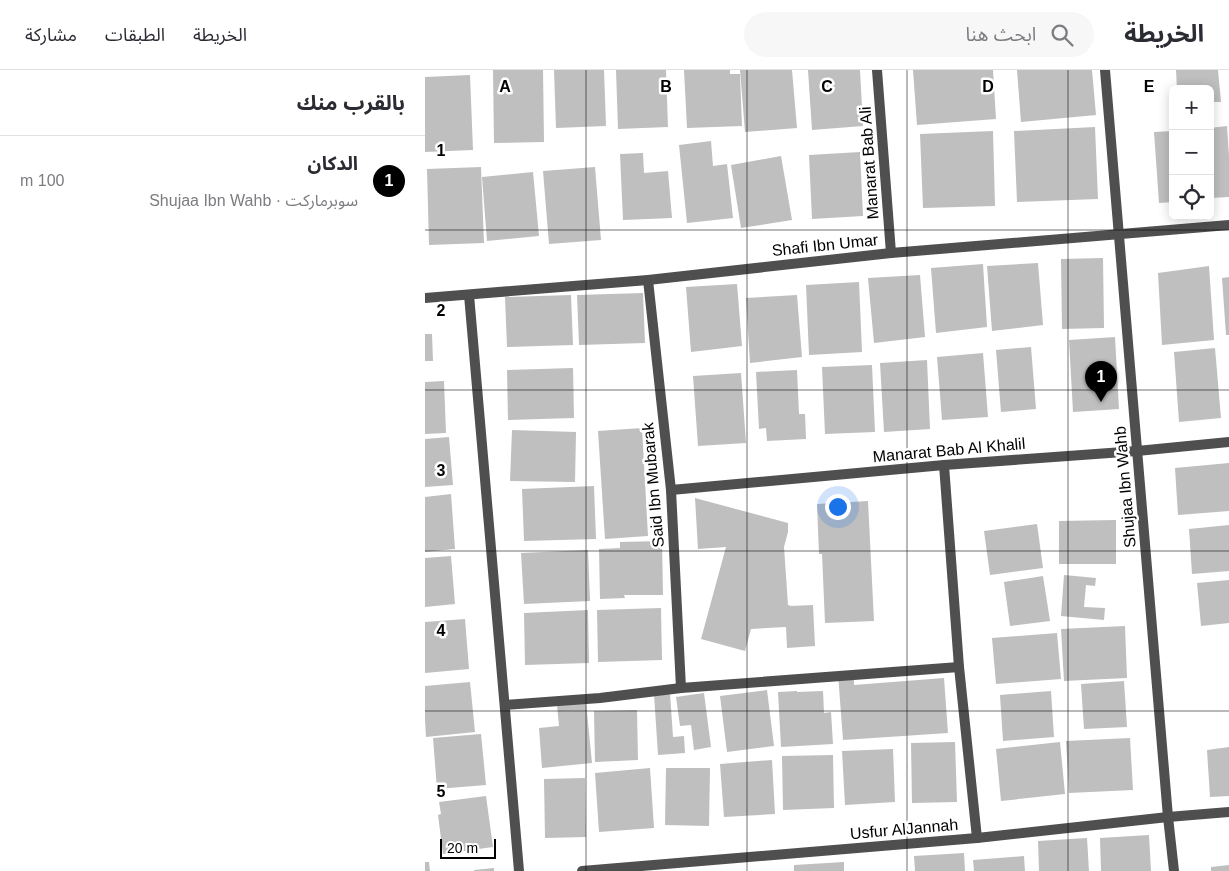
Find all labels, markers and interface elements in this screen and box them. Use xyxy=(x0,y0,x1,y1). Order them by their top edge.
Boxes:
search box xyxy=(744,12,1094,57)
text: الخريطة xyxy=(1124,20,1204,47)
icon: search xyxy=(1048,21,1076,49)
text: ابحث هنا xyxy=(966,24,1036,45)
text: مشاركة xyxy=(25,25,77,45)
text: الطبقات xyxy=(105,25,165,45)
text: الخريطة xyxy=(193,25,247,45)
text: A xyxy=(499,78,511,95)
text: B xyxy=(660,78,672,95)
text: C xyxy=(821,78,833,95)
text: D xyxy=(982,78,994,95)
text: E xyxy=(1144,78,1155,95)
map controls xyxy=(1169,85,1214,220)
button: + xyxy=(1169,85,1214,130)
text: بالقرب منك xyxy=(297,91,405,114)
street label: Manarat Bab Ali xyxy=(857,106,881,220)
button: − xyxy=(1169,130,1214,175)
text: 1 xyxy=(437,142,446,159)
text: الدكان xyxy=(308,153,358,174)
text: 100 m xyxy=(20,172,64,189)
text: 1 xyxy=(385,172,393,189)
button: locate xyxy=(1169,175,1214,220)
text: سوبرماركت · Shujaa Ibn Wahb xyxy=(149,192,358,209)
street label: Shafi Ibn Umar xyxy=(771,231,880,259)
text: 2 xyxy=(437,302,446,319)
pin: 1 xyxy=(1085,361,1117,402)
street label: Said Ibn Mubarak xyxy=(639,421,667,548)
street label: Shujaa Ibn Wahb xyxy=(1111,425,1139,549)
street label: Manarat Bab Al Khalil xyxy=(872,435,1026,465)
text: 3 xyxy=(437,462,446,479)
your location xyxy=(825,494,851,520)
text: 4 xyxy=(437,622,446,639)
text: 5 xyxy=(437,783,446,800)
street label: Usfur AlJannah xyxy=(849,816,959,842)
scale bar xyxy=(440,836,496,859)
text: 20 m xyxy=(447,840,478,856)

